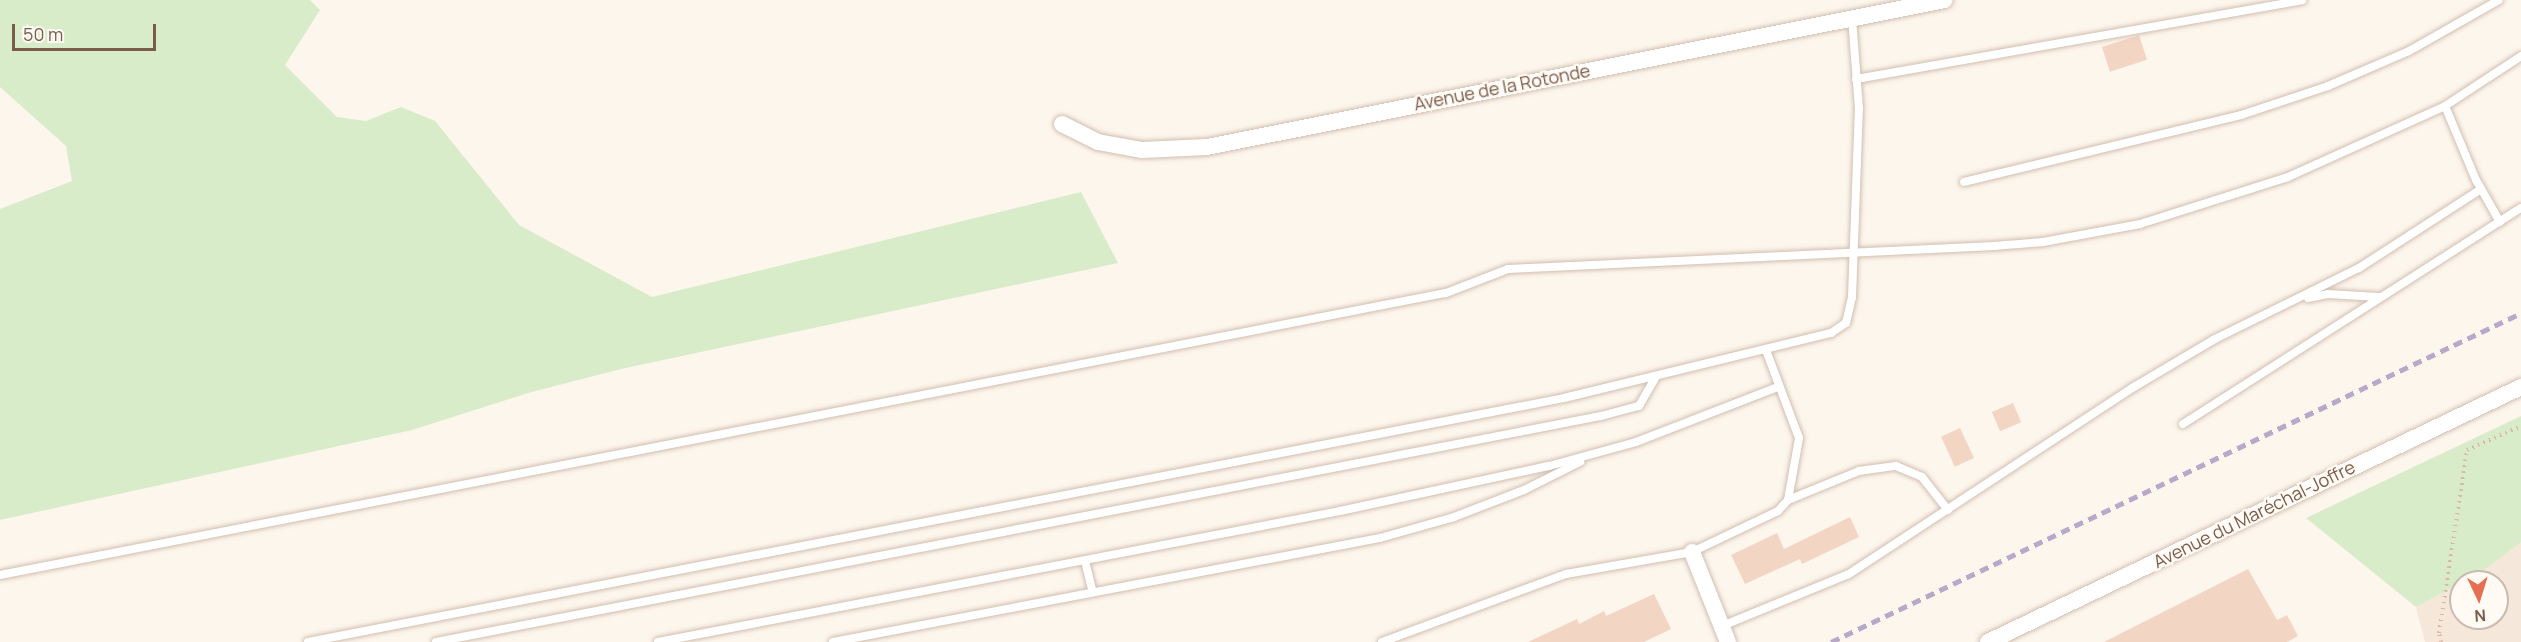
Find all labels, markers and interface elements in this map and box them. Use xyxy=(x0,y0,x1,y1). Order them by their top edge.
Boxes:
scale bar xyxy=(15,12,159,50)
text: 50 m xyxy=(23,22,63,46)
street label: Avenue de la Rotonde xyxy=(1412,59,1592,115)
street label: Avenue du Maréchal-Joffre xyxy=(2150,456,2358,572)
north arrow xyxy=(2449,570,2509,630)
text: N xyxy=(2474,605,2487,627)

